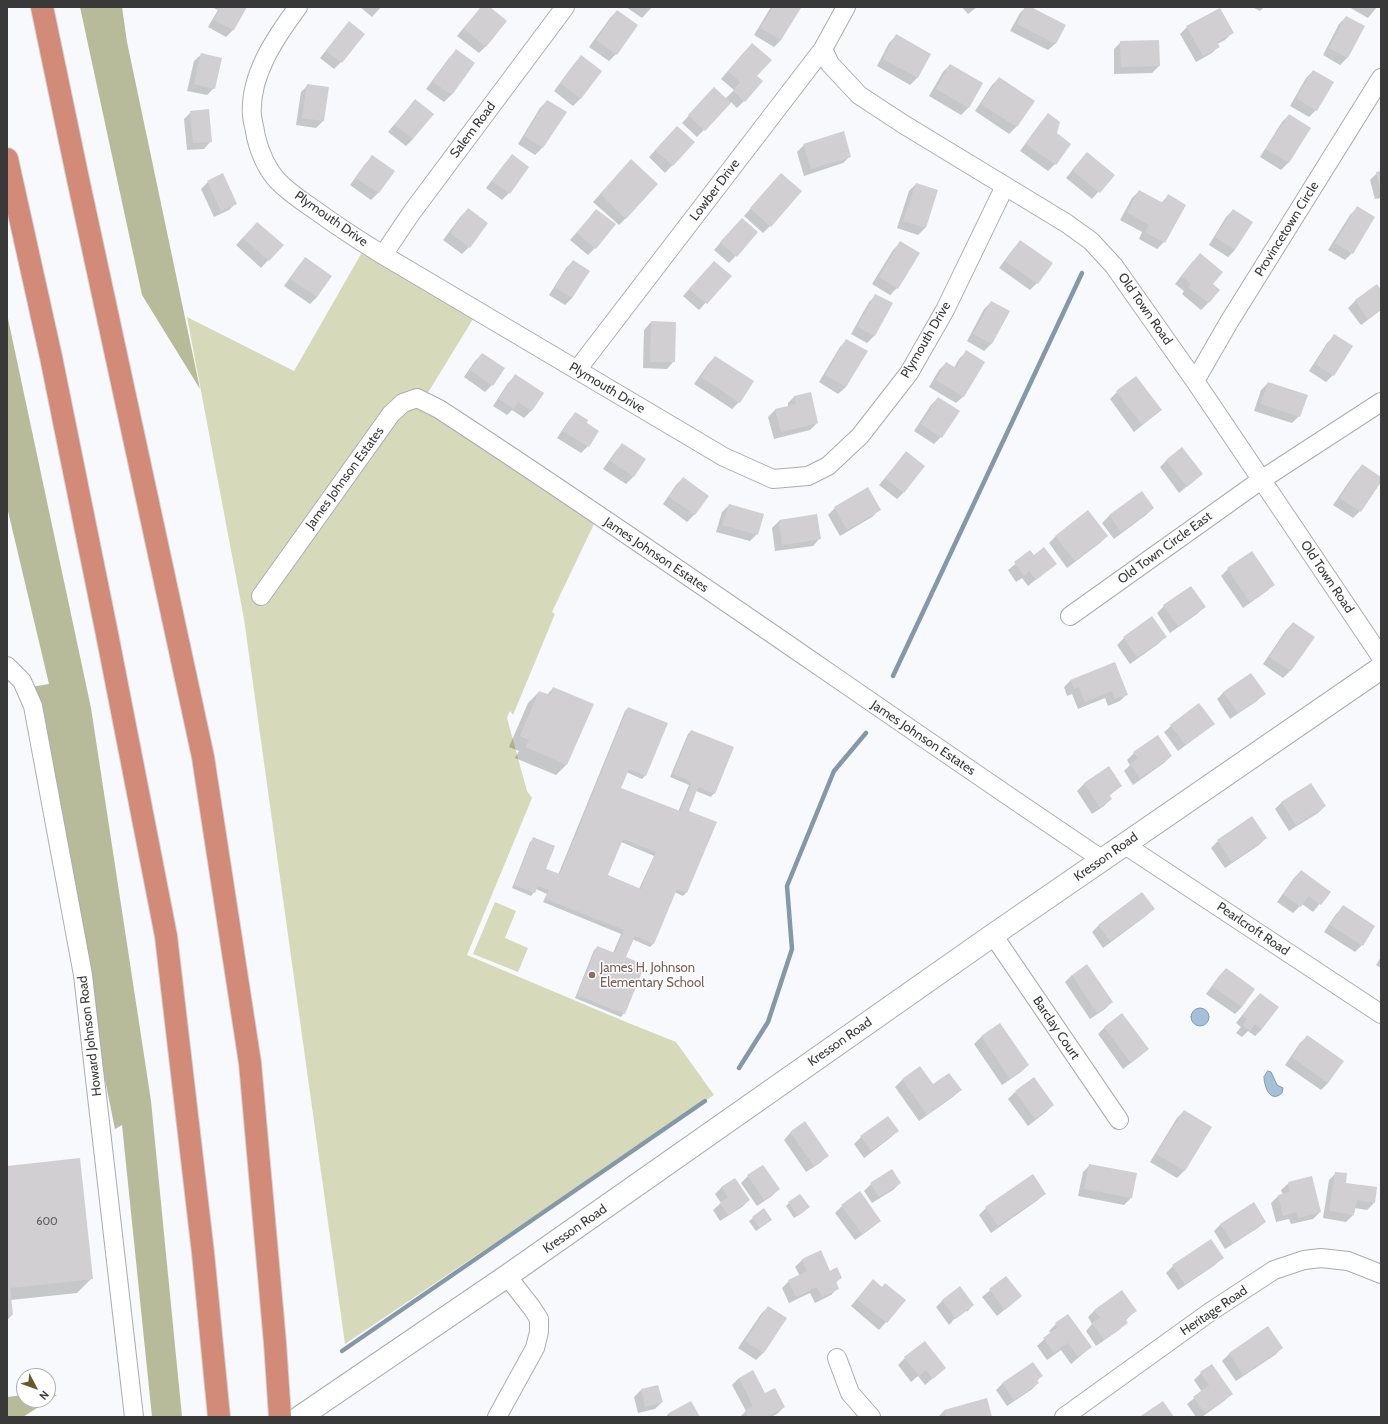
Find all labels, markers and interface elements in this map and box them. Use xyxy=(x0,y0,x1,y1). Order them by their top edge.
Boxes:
street label: Salem Road xyxy=(447,99,499,161)
street label: Lowber Drive xyxy=(687,156,743,224)
street label: Provincetown Circle xyxy=(1252,179,1322,279)
street label: Plymouth Drive xyxy=(291,188,371,250)
street label: Old Town Road xyxy=(1115,270,1175,348)
street label: Plymouth Drive xyxy=(898,299,954,381)
street label: Plymouth Drive xyxy=(566,359,648,417)
street label: James Johnson Estates xyxy=(303,424,387,532)
street label: Old Town Circle East xyxy=(1115,509,1215,587)
street label: James Johnson Estates xyxy=(601,514,711,596)
street label: Old Town Road xyxy=(1297,538,1357,616)
street label: James Johnson Estates xyxy=(868,697,978,779)
street label: Kresson Road xyxy=(1071,829,1141,885)
street label: Pearlcroft Road xyxy=(1214,899,1292,959)
place label: James H. Johnson Elementary School xyxy=(600,960,704,991)
marker: James H. Johnson Elementary School xyxy=(587,970,597,980)
street label: Howard Johnson Road xyxy=(75,975,105,1097)
street label: Barclay Court xyxy=(1029,994,1083,1062)
street label: Kresson Road xyxy=(805,1014,875,1070)
street label: Kresson Road xyxy=(540,1201,610,1257)
house number: 600 xyxy=(36,1215,58,1229)
street label: Heritage Road xyxy=(1178,1283,1250,1339)
north arrow xyxy=(16,1368,56,1408)
text: N xyxy=(36,1388,52,1403)

